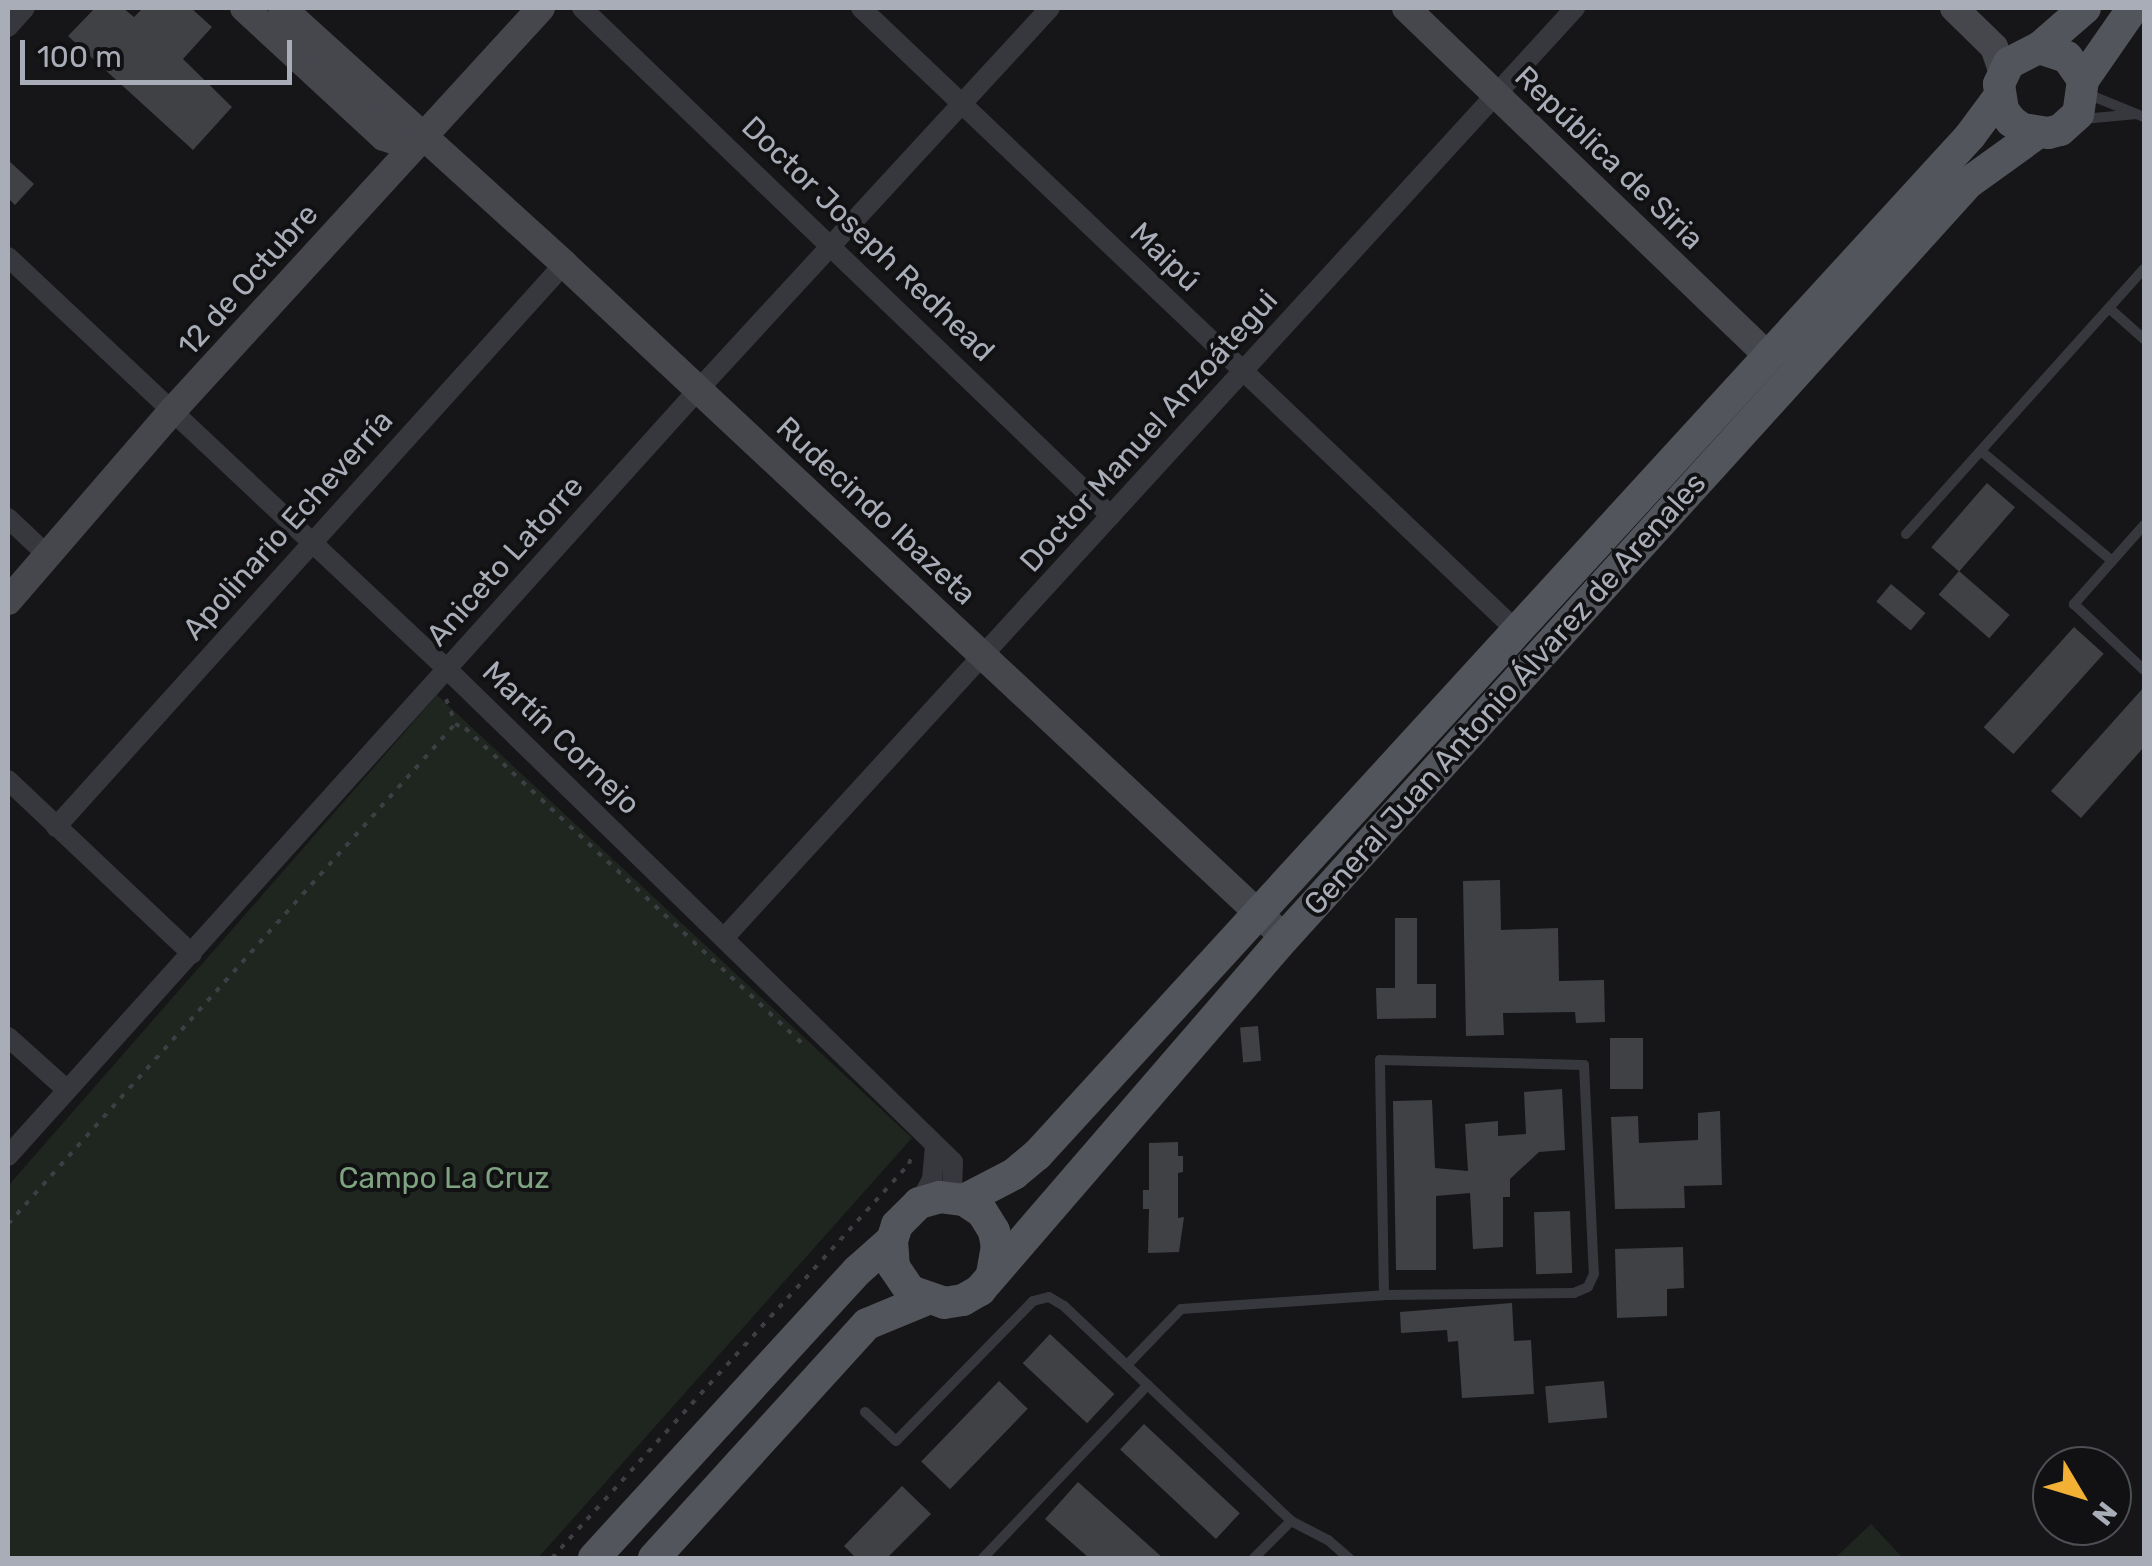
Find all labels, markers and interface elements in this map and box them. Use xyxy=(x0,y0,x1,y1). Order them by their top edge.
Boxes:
scale bar xyxy=(25,20,298,82)
text: 100 m xyxy=(37,39,122,75)
street label: República de Siria xyxy=(1507,59,1711,257)
street label: Doctor Joseph Redhead xyxy=(734,109,1002,369)
street label: 12 de Octubre xyxy=(170,197,326,363)
street label: Maipú xyxy=(1122,215,1208,299)
street label: Doctor Manuel Anzoátegui xyxy=(1012,282,1286,580)
street label: Apolinario Echeverría xyxy=(175,403,401,647)
street label: Rudecindo Ibazeta xyxy=(769,409,983,613)
street label: General Juan Antonio Álvarez de Arenales xyxy=(1296,464,1714,924)
street label: Aniceto Latorre xyxy=(419,468,591,654)
street label: Martín Cornejo xyxy=(475,654,647,822)
park label: Campo La Cruz xyxy=(338,1160,550,1196)
north arrow xyxy=(2032,1446,2132,1546)
text: N xyxy=(2085,1495,2124,1532)

